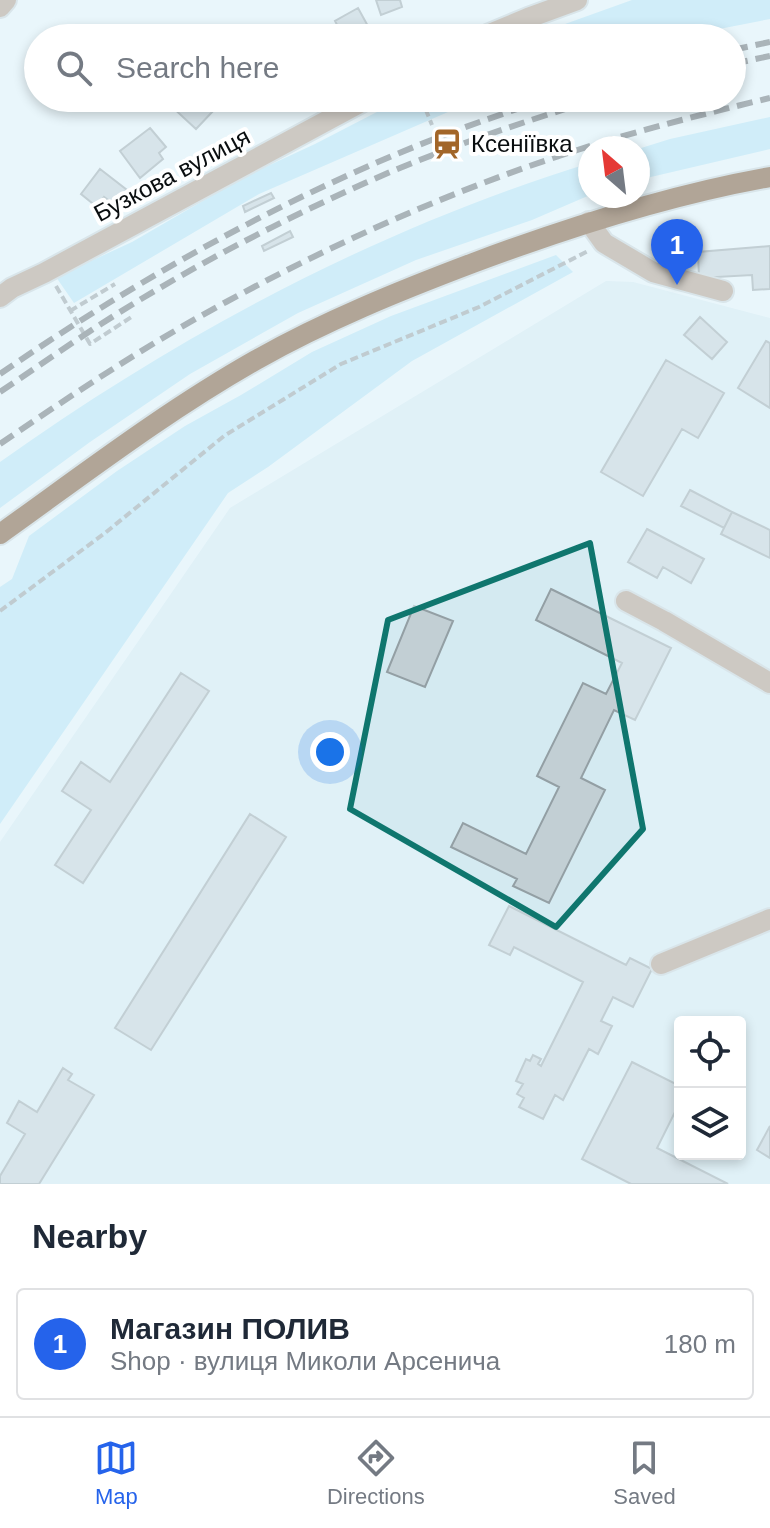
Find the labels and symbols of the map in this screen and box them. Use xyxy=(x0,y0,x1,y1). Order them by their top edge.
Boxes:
street label: Бузкова вулиця xyxy=(89,122,254,227)
station icon: Ксеніївка xyxy=(430,127,464,161)
place label: Ксеніївка xyxy=(471,130,573,157)
north arrow xyxy=(578,136,650,208)
pin: 1 xyxy=(651,219,703,285)
your location xyxy=(310,732,350,772)

